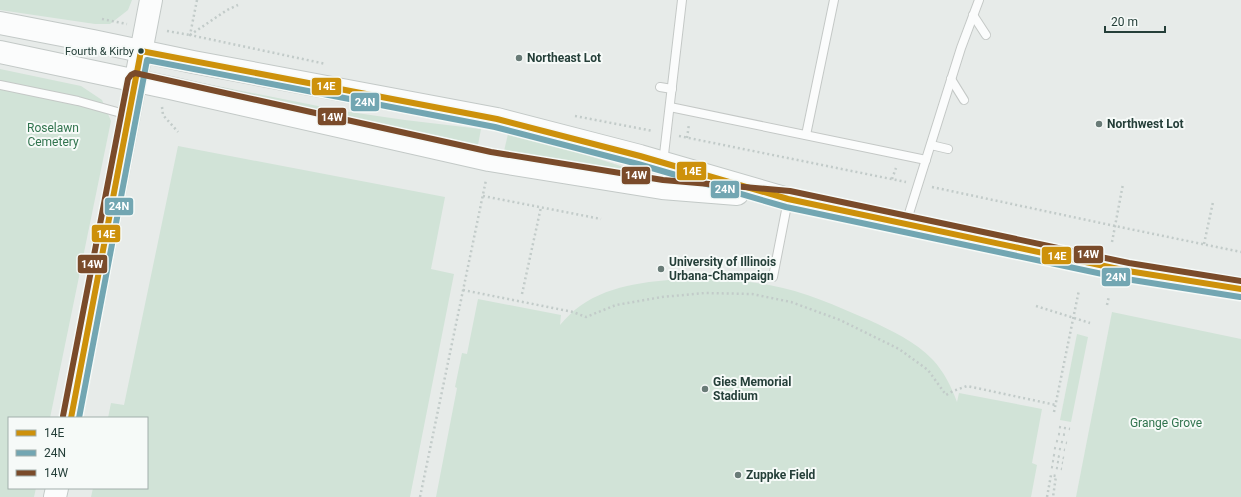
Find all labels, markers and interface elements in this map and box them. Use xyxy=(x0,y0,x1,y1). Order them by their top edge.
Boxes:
scale bar xyxy=(1105,8,1165,34)
text: 20 m xyxy=(1111,15,1138,29)
place label: Fourth & Kirby xyxy=(65,45,135,58)
marker: Fourth & Kirby xyxy=(136,46,146,56)
place label: Northeast Lot xyxy=(527,51,601,65)
marker: Northeast Lot xyxy=(514,53,524,63)
line badge: 14E xyxy=(311,77,342,96)
text: 14E xyxy=(317,80,335,93)
line badge: 24N xyxy=(350,92,380,112)
text: 24N xyxy=(355,96,375,109)
line badge: 14W xyxy=(317,107,347,126)
text: 14W xyxy=(321,111,343,124)
place label: Northwest Lot xyxy=(1107,117,1184,131)
marker: Northwest Lot xyxy=(1094,119,1104,129)
park label: Roselawn Cemetery xyxy=(27,121,79,149)
line badge: 14E xyxy=(676,161,707,181)
text: 14E xyxy=(683,165,701,178)
line badge: 14W xyxy=(621,166,651,185)
text: 14W xyxy=(625,169,647,182)
line badge: 24N xyxy=(710,180,740,199)
text: 24N xyxy=(715,183,735,196)
line badge: 24N xyxy=(104,197,134,216)
text: 24N xyxy=(109,200,129,213)
line badge: 14E xyxy=(91,224,121,243)
text: 14E xyxy=(97,228,115,241)
line badge: 14W xyxy=(1073,245,1104,264)
line badge: 14E xyxy=(1041,246,1072,265)
text: 14W xyxy=(1077,248,1099,261)
text: 14E xyxy=(1048,250,1066,263)
line badge: 14W xyxy=(77,254,108,274)
place label: University of Illinois Urbana-Champaign xyxy=(669,255,776,283)
text: 14W xyxy=(81,258,103,271)
marker: University of Illinois Urbana-Champaign xyxy=(656,264,666,274)
line badge: 24N xyxy=(1101,267,1131,287)
text: 24N xyxy=(1106,271,1126,284)
place label: Gies Memorial Stadium xyxy=(713,375,791,403)
marker: Gies Memorial Stadium xyxy=(700,384,710,394)
park label: Grange Grove xyxy=(1130,416,1202,430)
legend xyxy=(8,417,148,489)
text: 14E xyxy=(44,426,64,440)
text: 24N xyxy=(44,446,66,460)
text: 14W xyxy=(44,466,68,480)
place label: Zuppke Field xyxy=(746,468,816,482)
marker: Zuppke Field xyxy=(733,470,743,480)

